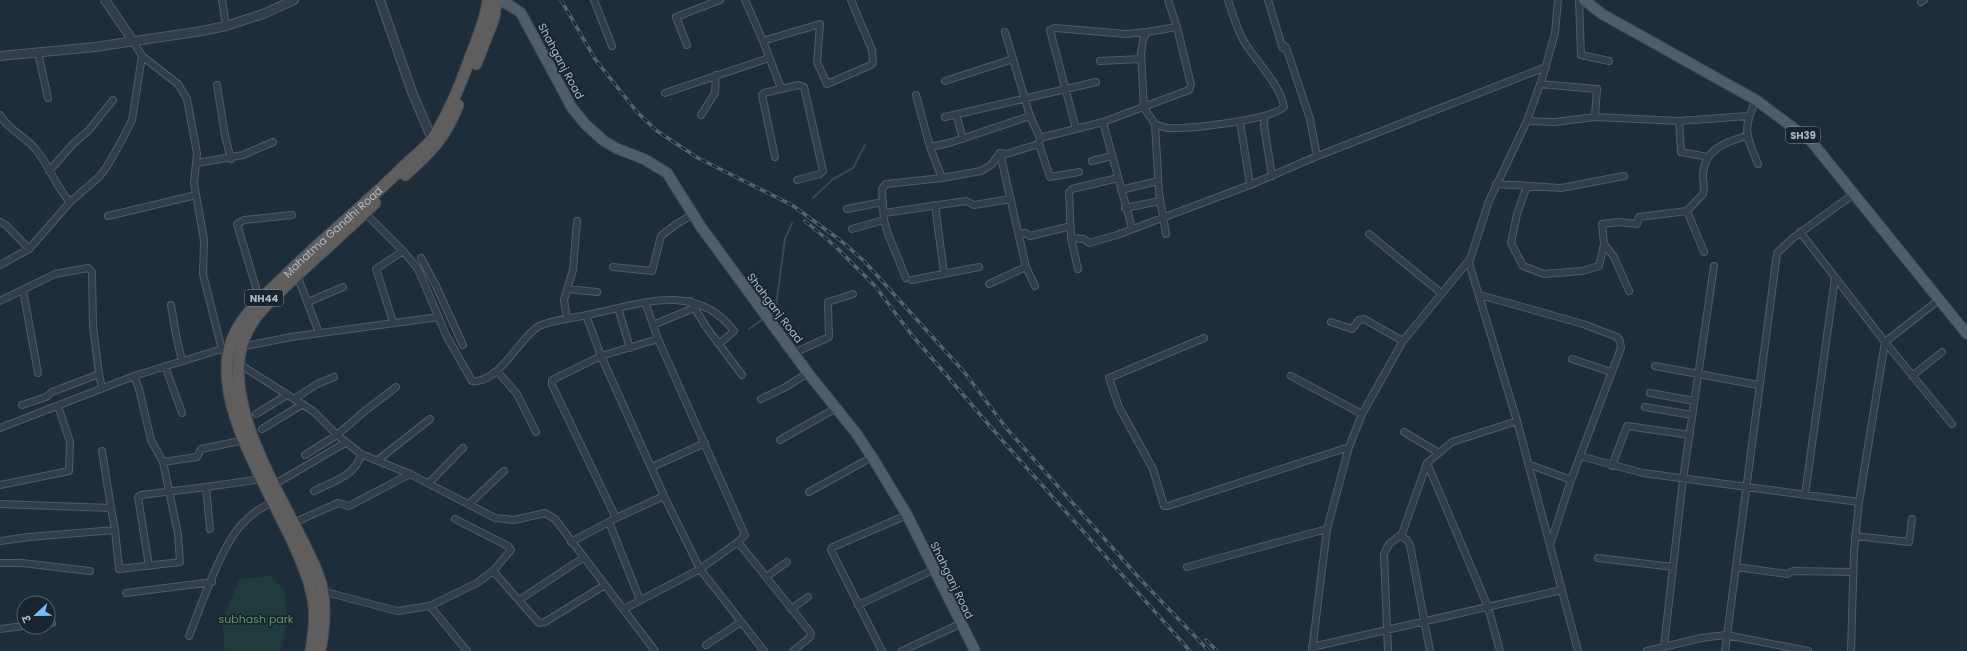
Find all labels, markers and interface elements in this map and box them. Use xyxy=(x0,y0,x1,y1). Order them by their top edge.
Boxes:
street label: Shahganj Road xyxy=(534,20,588,102)
road number: SH39 xyxy=(1786,127,1820,143)
street label: Mahatma Gandhi Road xyxy=(280,183,386,281)
street label: Shahganj Road xyxy=(743,270,807,346)
road number: NH44 xyxy=(245,290,283,306)
street label: Shahganj Road xyxy=(926,539,978,621)
north arrow xyxy=(16,595,56,635)
park label: subhash park xyxy=(218,611,294,627)
text: उ xyxy=(18,612,36,626)

